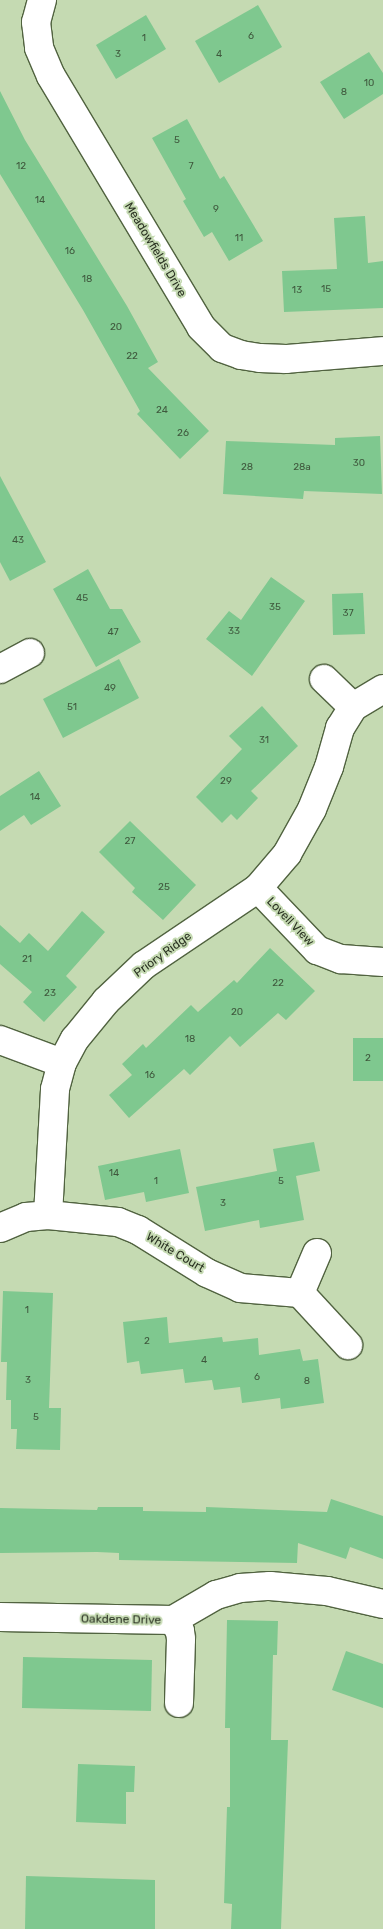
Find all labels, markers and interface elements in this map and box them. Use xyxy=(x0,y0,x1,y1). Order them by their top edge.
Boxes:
house number: 6 xyxy=(248,31,254,43)
house number: 1 xyxy=(142,33,146,45)
house number: 3 xyxy=(115,49,121,61)
house number: 4 xyxy=(216,49,222,61)
house number: 10 xyxy=(364,78,374,90)
house number: 8 xyxy=(341,87,347,99)
house number: 5 xyxy=(174,135,180,147)
house number: 12 xyxy=(16,161,26,173)
house number: 7 xyxy=(188,161,194,173)
house number: 14 xyxy=(35,195,45,207)
street label: Meadowfields Drive xyxy=(121,200,189,300)
house number: 9 xyxy=(213,204,219,216)
house number: 11 xyxy=(235,233,243,245)
house number: 16 xyxy=(65,246,75,258)
house number: 18 xyxy=(82,274,92,286)
house number: 15 xyxy=(321,284,331,296)
house number: 13 xyxy=(292,285,302,297)
house number: 20 xyxy=(110,322,122,334)
house number: 22 xyxy=(126,351,138,363)
house number: 24 xyxy=(156,405,168,417)
house number: 26 xyxy=(177,428,189,440)
house number: 30 xyxy=(353,458,365,470)
house number: 28 xyxy=(241,462,253,474)
house number: 28a xyxy=(293,462,311,474)
house number: 43 xyxy=(12,535,24,547)
house number: 45 xyxy=(76,593,88,605)
house number: 35 xyxy=(269,602,281,614)
house number: 37 xyxy=(342,608,354,620)
house number: 33 xyxy=(228,626,240,638)
house number: 47 xyxy=(107,627,119,639)
house number: 49 xyxy=(104,683,116,695)
house number: 51 xyxy=(67,702,77,714)
house number: 31 xyxy=(259,735,269,747)
house number: 29 xyxy=(220,776,232,788)
house number: 14 xyxy=(30,792,40,804)
house number: 27 xyxy=(125,836,135,848)
house number: 25 xyxy=(158,882,170,894)
street label: Lovell View xyxy=(263,895,317,949)
street label: Priory Ridge xyxy=(131,929,195,981)
house number: 21 xyxy=(22,954,32,966)
house number: 22 xyxy=(272,978,284,990)
house number: 23 xyxy=(44,988,56,1000)
house number: 20 xyxy=(231,1007,243,1019)
house number: 18 xyxy=(185,1034,195,1046)
house number: 2 xyxy=(365,1053,371,1065)
house number: 16 xyxy=(145,1070,155,1082)
house number: 14 xyxy=(109,1168,119,1180)
house number: 1 xyxy=(154,1176,158,1188)
house number: 5 xyxy=(278,1176,284,1188)
house number: 3 xyxy=(220,1198,226,1210)
street label: White Court xyxy=(143,1230,207,1276)
house number: 1 xyxy=(25,1305,29,1317)
house number: 2 xyxy=(144,1336,150,1348)
house number: 4 xyxy=(201,1355,207,1367)
house number: 6 xyxy=(254,1372,260,1384)
house number: 3 xyxy=(25,1375,31,1387)
house number: 8 xyxy=(304,1376,310,1388)
house number: 5 xyxy=(33,1412,39,1424)
street label: Oakdene Drive xyxy=(81,1612,161,1628)

